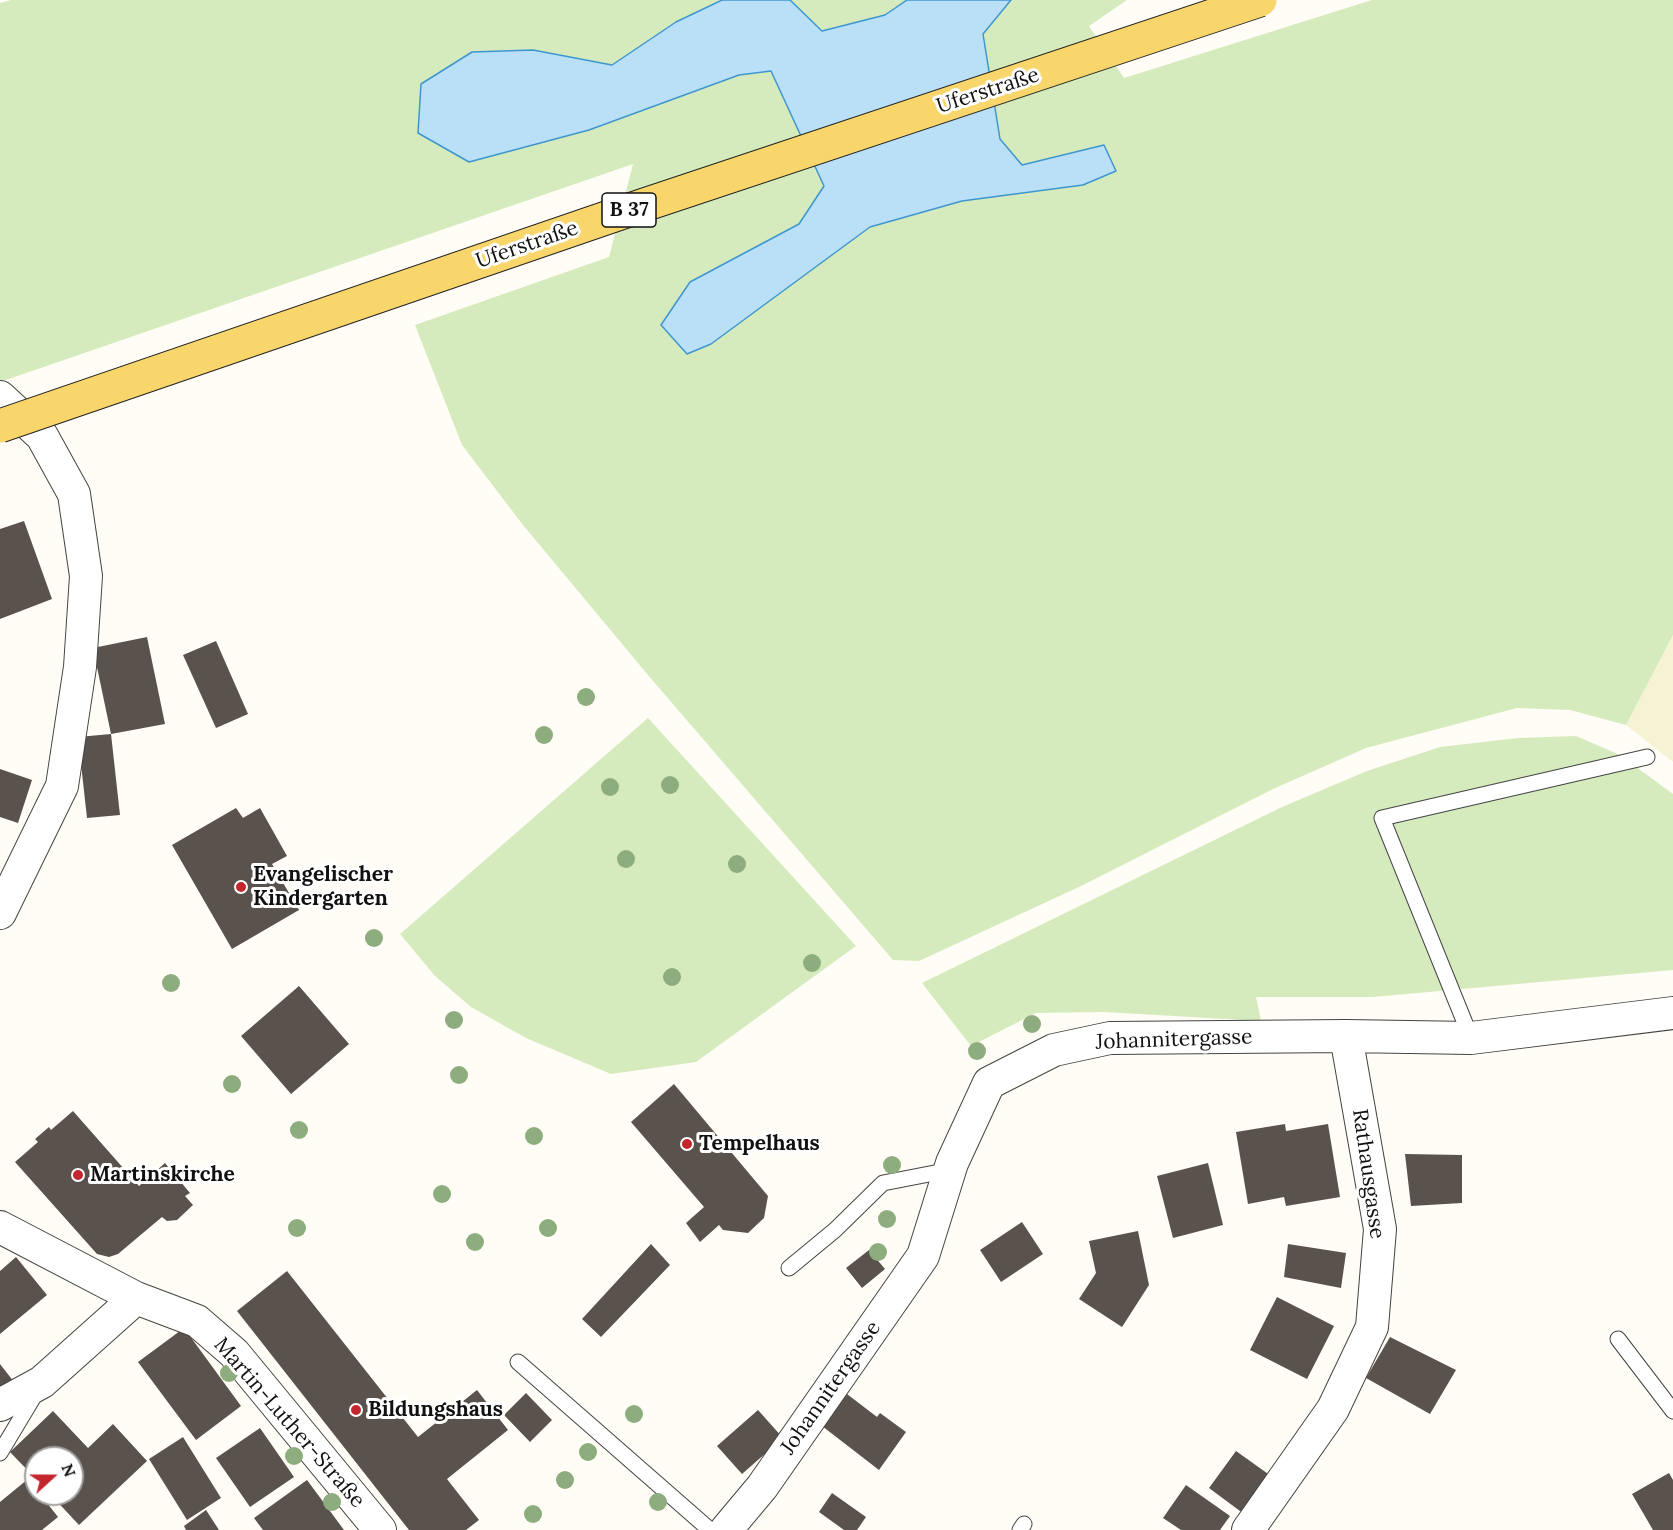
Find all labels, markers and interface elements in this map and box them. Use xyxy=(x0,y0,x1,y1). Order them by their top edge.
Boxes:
street label: Uferstraße xyxy=(934,63,1042,119)
road number: B 37 xyxy=(602,193,656,227)
street label: Uferstraße xyxy=(473,216,581,274)
place label: Evangelischer Kindergarten xyxy=(253,862,393,912)
marker: Evangelischer Kindergarten xyxy=(234,880,248,894)
street label: Johannitergasse xyxy=(1095,1025,1253,1055)
street label: Rathausgasse xyxy=(1346,1107,1390,1241)
place label: Tempelhaus xyxy=(699,1131,820,1157)
marker: Tempelhaus xyxy=(680,1137,694,1151)
place label: Martinskirche xyxy=(90,1162,235,1188)
marker: Martinskirche xyxy=(71,1168,85,1182)
street label: Johannitergasse xyxy=(776,1316,886,1460)
street label: Martin-Luther-Straße xyxy=(208,1333,370,1513)
place label: Bildungshaus xyxy=(368,1397,503,1423)
marker: Bildungshaus xyxy=(349,1403,363,1417)
north arrow xyxy=(24,1446,84,1506)
text: N xyxy=(57,1461,80,1480)

